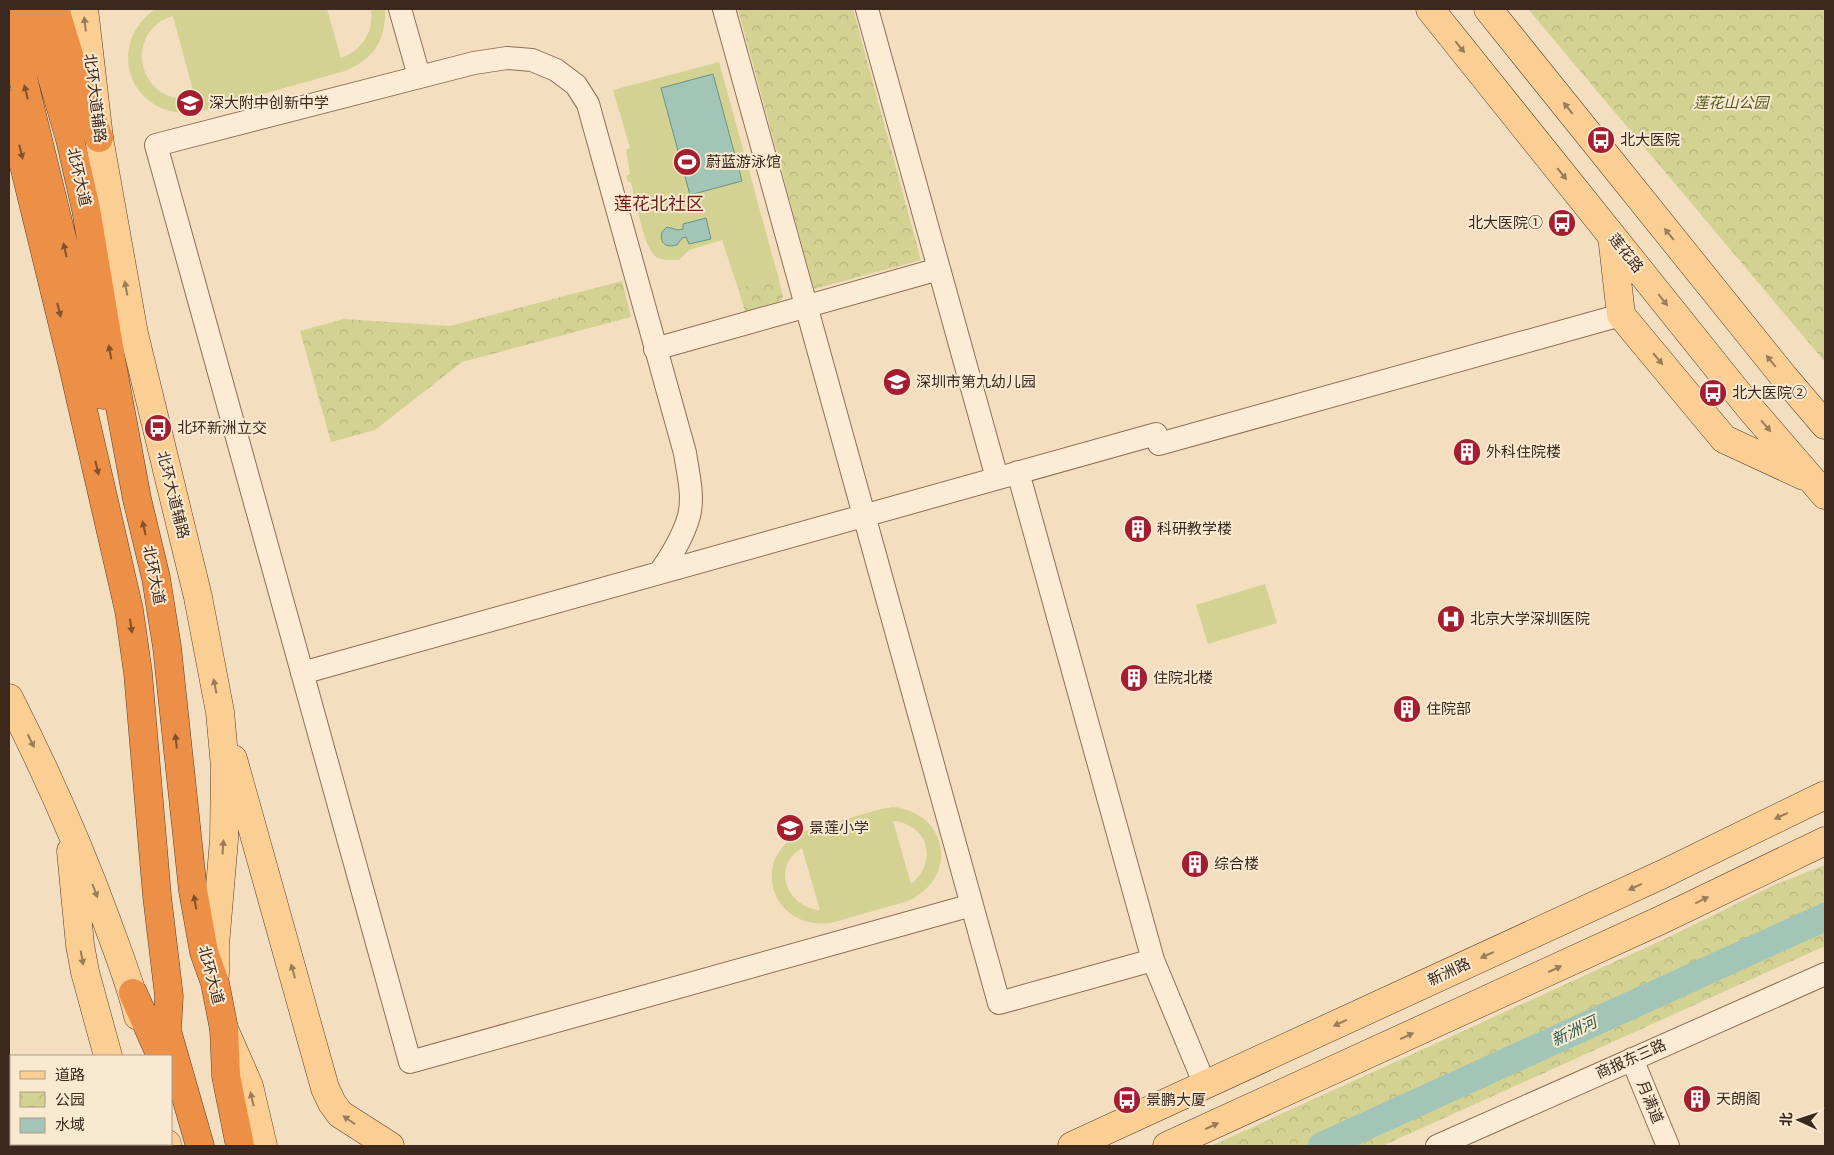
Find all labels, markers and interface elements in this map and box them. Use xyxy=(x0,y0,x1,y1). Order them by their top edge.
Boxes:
one-way arrow xyxy=(81,16,89,32)
one-way arrow xyxy=(1455,40,1466,53)
street label: 北环大道辅路 xyxy=(81,52,109,144)
one-way arrow xyxy=(22,85,30,100)
school or university icon: 深大附中创新中学 xyxy=(175,88,205,118)
place label: 深大附中创新中学 xyxy=(209,94,329,112)
park label: 莲花山公园 xyxy=(1693,94,1770,112)
one-way arrow xyxy=(1562,101,1573,114)
bus stop icon: 北大医院 xyxy=(1586,125,1616,155)
place label: 北大医院 xyxy=(1620,131,1680,149)
one-way arrow xyxy=(17,144,25,159)
street label: 北环大道 xyxy=(63,146,95,208)
sports icon: 蔚蓝游泳馆 xyxy=(672,147,702,177)
place label: 蔚蓝游泳馆 xyxy=(706,153,781,171)
one-way arrow xyxy=(1556,167,1567,180)
district label: 莲花北社区 xyxy=(614,193,704,215)
bus stop icon: 北大医院① xyxy=(1547,208,1577,238)
place label: 北大医院① xyxy=(1468,214,1543,232)
one-way arrow xyxy=(1664,228,1675,241)
street label: 莲花路 xyxy=(1605,230,1647,276)
one-way arrow xyxy=(61,243,69,258)
one-way arrow xyxy=(121,280,129,296)
one-way arrow xyxy=(1658,294,1669,307)
one-way arrow xyxy=(55,302,63,317)
one-way arrow xyxy=(106,343,114,359)
one-way arrow xyxy=(1652,352,1663,365)
one-way arrow xyxy=(1765,355,1776,368)
school or university icon: 深圳市第九幼儿园 xyxy=(882,367,912,397)
place label: 深圳市第九幼儿园 xyxy=(916,373,1036,391)
bus stop icon: 北大医院② xyxy=(1698,378,1728,408)
place label: 北大医院② xyxy=(1732,384,1807,402)
bus stop icon: 北环新洲立交 xyxy=(143,413,173,443)
place label: 北环新洲立交 xyxy=(177,419,267,437)
one-way arrow xyxy=(1760,420,1772,432)
building icon: 外科住院楼 xyxy=(1452,437,1482,467)
place label: 外科住院楼 xyxy=(1486,443,1561,461)
street label: 北环大道辅路 xyxy=(153,449,193,541)
one-way arrow xyxy=(93,460,101,475)
building icon: 科研教学楼 xyxy=(1123,514,1153,544)
place label: 科研教学楼 xyxy=(1157,520,1232,538)
one-way arrow xyxy=(140,521,148,536)
street label: 北环大道 xyxy=(139,544,169,606)
hospital icon: 北京大学深圳医院 xyxy=(1436,604,1466,634)
place label: 北京大学深圳医院 xyxy=(1470,610,1590,628)
one-way arrow xyxy=(127,619,135,635)
building icon: 住院北楼 xyxy=(1119,663,1149,693)
place label: 住院北楼 xyxy=(1153,669,1213,687)
one-way arrow xyxy=(211,677,219,693)
building icon: 住院部 xyxy=(1392,694,1422,724)
place label: 住院部 xyxy=(1426,700,1471,718)
one-way arrow xyxy=(172,732,180,748)
one-way arrow xyxy=(27,734,35,749)
one-way arrow xyxy=(1774,812,1788,820)
school or university icon: 景莲小学 xyxy=(775,813,805,843)
place label: 景莲小学 xyxy=(809,819,869,837)
one-way arrow xyxy=(220,839,228,855)
building icon: 综合楼 xyxy=(1180,849,1210,879)
place label: 综合楼 xyxy=(1214,855,1259,873)
one-way arrow xyxy=(92,883,100,898)
one-way arrow xyxy=(1628,883,1642,891)
one-way arrow xyxy=(191,895,199,910)
one-way arrow xyxy=(1695,896,1709,904)
street label: 北环大道 xyxy=(195,944,227,1006)
one-way arrow xyxy=(79,950,87,966)
one-way arrow xyxy=(1480,951,1494,959)
street label: 新洲路 xyxy=(1425,954,1473,990)
one-way arrow xyxy=(288,963,296,978)
one-way arrow xyxy=(1548,964,1562,972)
water label: 新洲河 xyxy=(1548,1011,1602,1050)
one-way arrow xyxy=(1333,1019,1347,1027)
one-way arrow xyxy=(1400,1032,1414,1040)
street label: 商报东三路 xyxy=(1593,1036,1669,1082)
legend xyxy=(10,1055,172,1145)
text: 道路 xyxy=(55,1066,85,1084)
street label: 月满道 xyxy=(1633,1078,1667,1126)
building icon: 天朗阁 xyxy=(1682,1084,1712,1114)
bus stop icon: 景鹏大厦 xyxy=(1112,1085,1142,1115)
place label: 天朗阁 xyxy=(1716,1090,1761,1108)
text: 公园 xyxy=(55,1091,85,1109)
one-way arrow xyxy=(248,1091,256,1106)
place label: 景鹏大厦 xyxy=(1146,1091,1206,1109)
north arrow xyxy=(1774,1095,1824,1145)
text: 北 xyxy=(1778,1112,1795,1127)
one-way arrow xyxy=(342,1115,356,1125)
text: 水域 xyxy=(55,1116,85,1134)
one-way arrow xyxy=(1205,1122,1219,1130)

